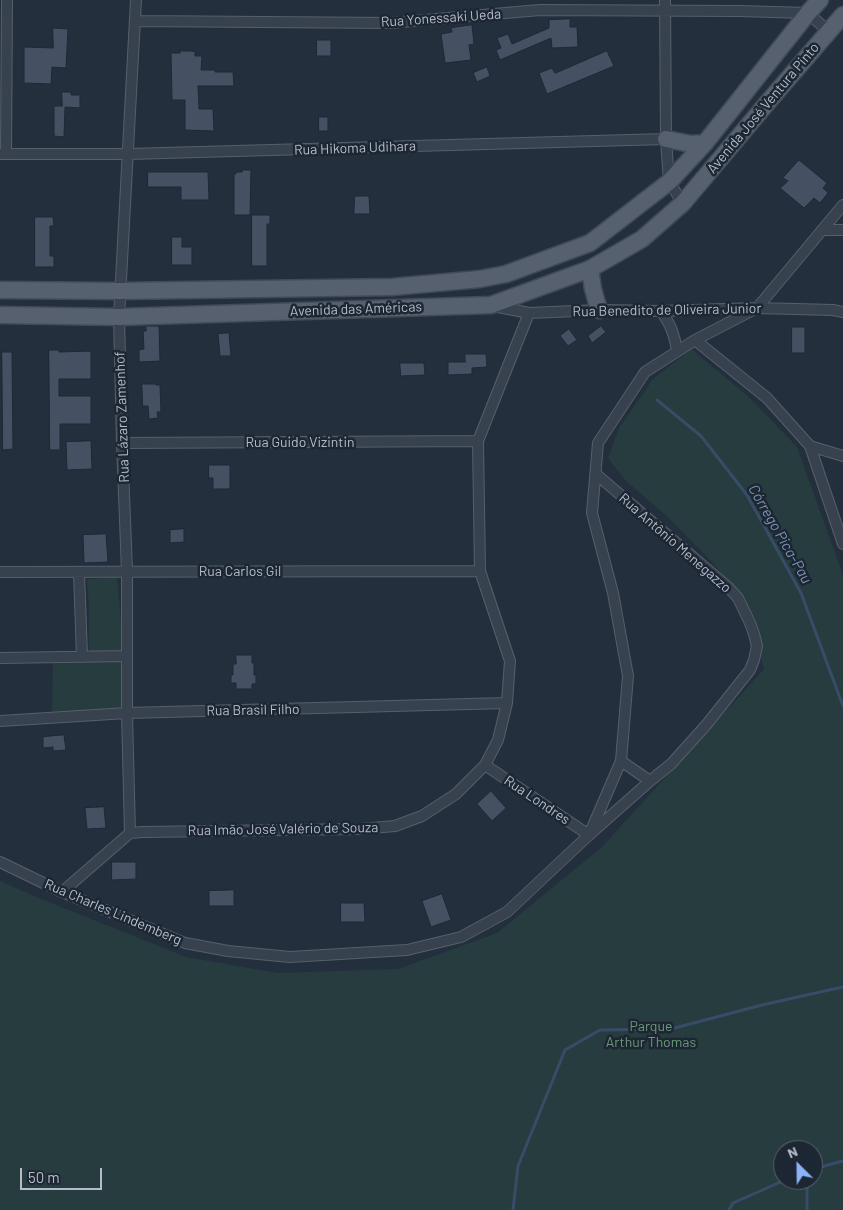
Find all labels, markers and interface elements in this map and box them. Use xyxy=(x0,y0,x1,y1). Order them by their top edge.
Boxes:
street label: Rua Yonessaki Ueda xyxy=(380,5,502,31)
street label: Avenida José Ventura Pinto xyxy=(703,39,823,177)
street label: Rua Hikoma Udihara xyxy=(294,137,416,159)
street label: Avenida das Américas xyxy=(290,298,422,320)
street label: Rua Benedito de Oliveira Junior xyxy=(572,300,762,320)
street label: Rua Lázaro Zamenhof xyxy=(111,351,133,483)
street label: Rua Guido Vizintin xyxy=(245,434,355,450)
water label: Córrego Pica-Pau xyxy=(744,481,816,587)
street label: Rua Antônio Menegazzo xyxy=(615,490,735,596)
street label: Rua Carlos Gil xyxy=(199,563,281,579)
street label: Rua Brasil Filho xyxy=(206,701,300,719)
street label: Rua Londres xyxy=(501,772,573,828)
street label: Rua Imão José Valério de Souza xyxy=(188,819,378,839)
street label: Rua Charles Lindemberg xyxy=(42,875,184,949)
park label: Parque Arthur Thomas xyxy=(606,1018,696,1050)
north arrow xyxy=(773,1140,823,1190)
text: N xyxy=(785,1142,800,1161)
scale bar xyxy=(22,1158,105,1190)
text: 50 m xyxy=(28,1168,60,1186)

